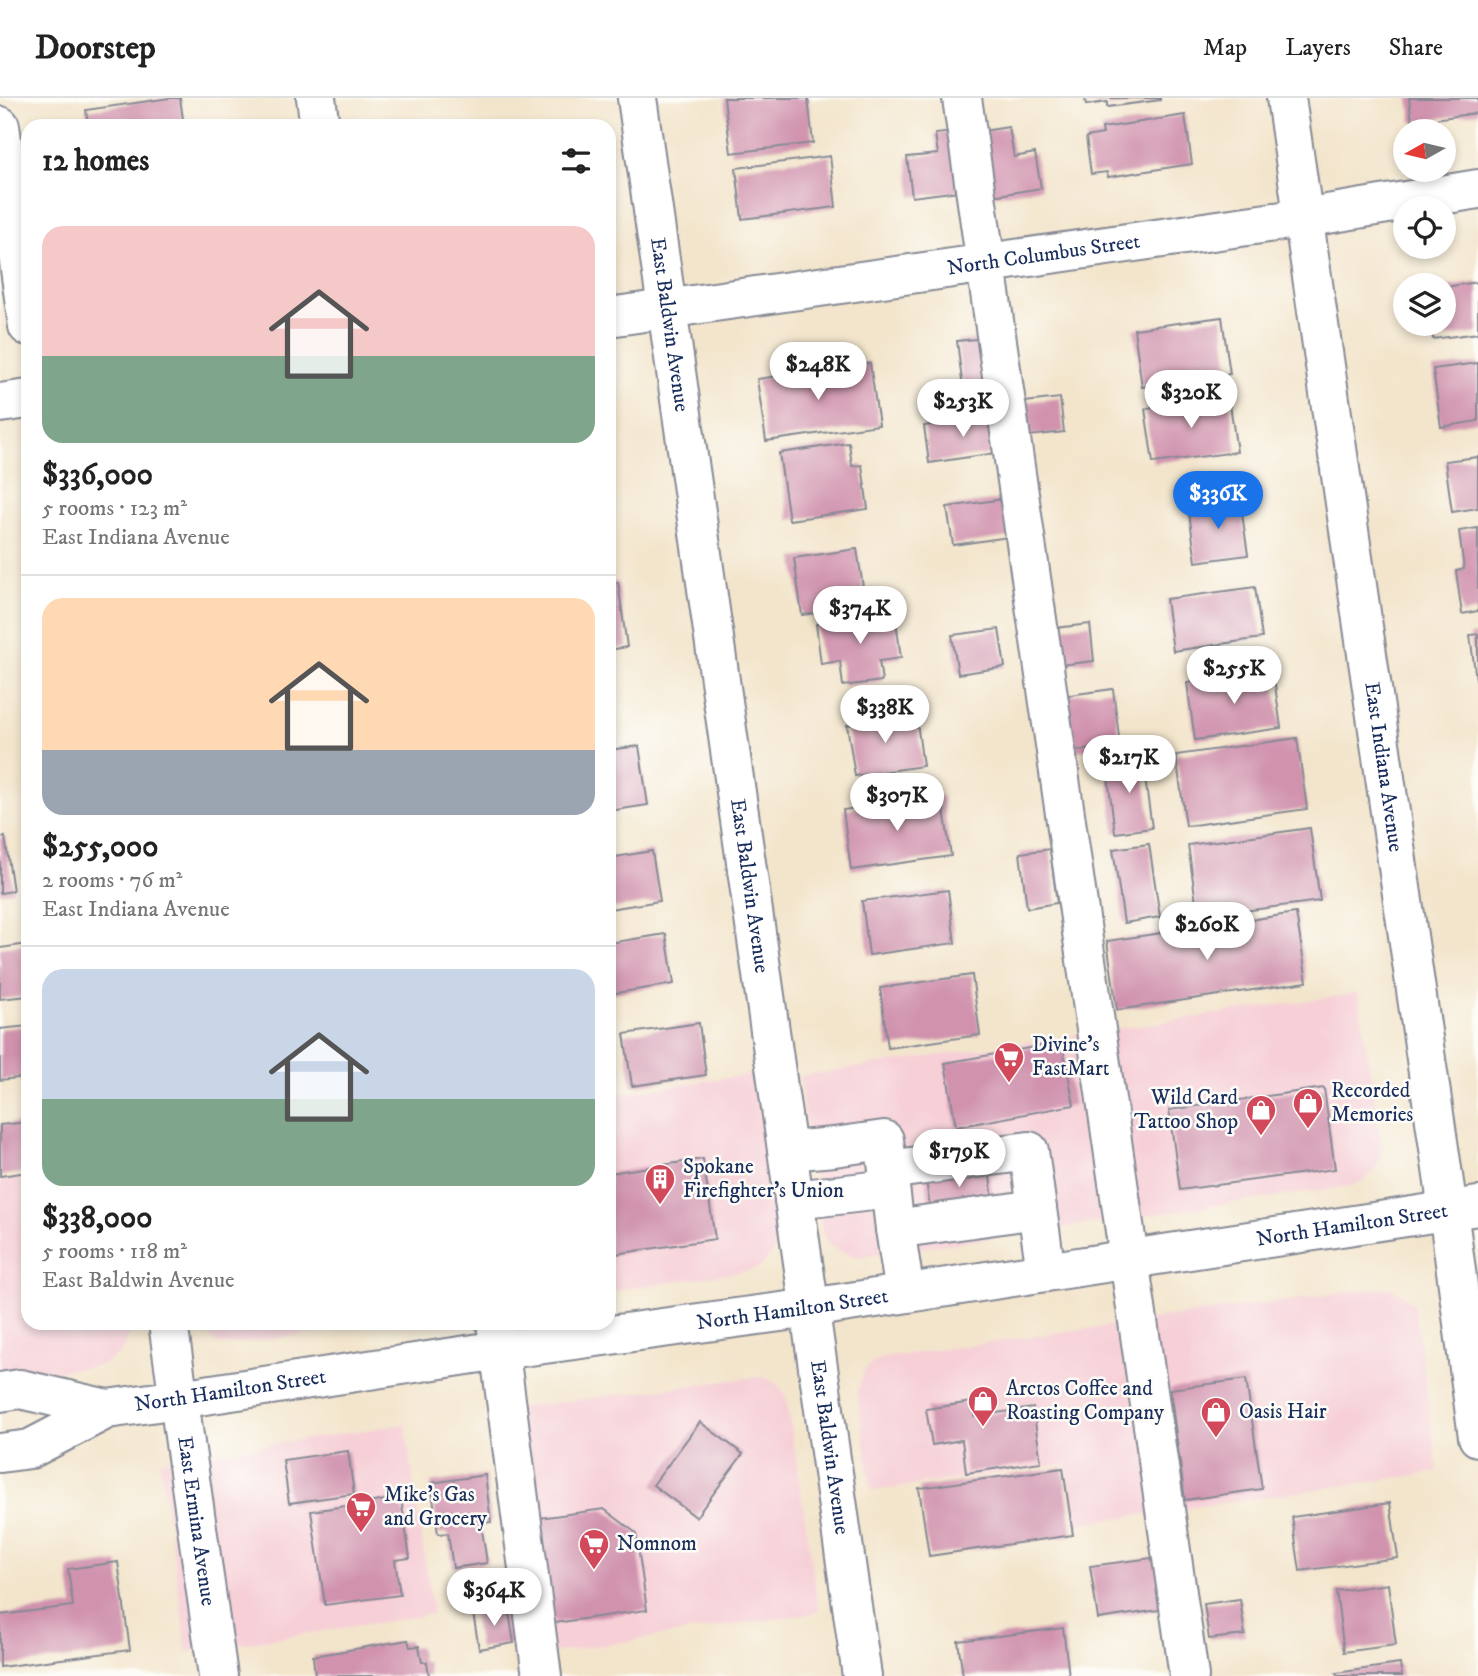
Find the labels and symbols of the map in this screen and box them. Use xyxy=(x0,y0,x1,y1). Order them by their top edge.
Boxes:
north arrow xyxy=(1393,119,1456,182)
street label: North Columbus Street xyxy=(945,228,1142,282)
street label: East Baldwin Avenue xyxy=(644,236,695,414)
pin: $248K xyxy=(769,342,867,402)
pin: $320K xyxy=(1142,370,1240,430)
pin: $253K xyxy=(914,380,1012,439)
pin: $336K xyxy=(1169,472,1267,531)
pin: $374K xyxy=(811,587,909,646)
pin: $255K xyxy=(1185,646,1283,706)
street label: East Indiana Avenue xyxy=(1358,680,1409,854)
pin: $338K xyxy=(836,686,934,745)
pin: $217K xyxy=(1080,736,1178,795)
pin: $307K xyxy=(848,774,946,833)
street label: East Baldwin Avenue xyxy=(724,797,775,975)
pin: $260K xyxy=(1158,902,1256,962)
place label: Divine's FastMart xyxy=(1032,1032,1110,1082)
supermarket icon: Divine's FastMart xyxy=(992,1040,1026,1084)
place label: Recorded Memories xyxy=(1331,1078,1413,1128)
place label: Wild Card Tattoo Shop xyxy=(1134,1085,1239,1135)
shop icon: Recorded Memories xyxy=(1291,1086,1325,1130)
shop icon: Wild Card Tattoo Shop xyxy=(1244,1093,1278,1137)
pin: $179K xyxy=(910,1130,1008,1189)
place label: Spokane Firefighter's Union xyxy=(683,1154,844,1204)
building icon: Spokane Firefighter's Union xyxy=(643,1162,677,1206)
street label: North Hamilton Street xyxy=(1255,1198,1450,1253)
street label: North Hamilton Street xyxy=(695,1283,890,1336)
street label: East Baldwin Avenue xyxy=(804,1358,855,1537)
street label: North Hamilton Street xyxy=(133,1364,328,1418)
place label: Arctos Coffee and Roasting Company xyxy=(1006,1376,1165,1426)
shop icon: Arctos Coffee and Roasting Company xyxy=(966,1384,1000,1428)
shop icon: Oasis Hair xyxy=(1199,1395,1233,1439)
place label: Oasis Hair xyxy=(1239,1399,1327,1425)
street label: East Ermina Avenue xyxy=(171,1435,221,1608)
place label: Mike's Gas and Grocery xyxy=(384,1482,488,1532)
supermarket icon: Mike's Gas and Grocery xyxy=(344,1490,378,1534)
supermarket icon: Nomnom xyxy=(577,1527,611,1571)
place label: Nomnom xyxy=(617,1531,697,1557)
pin: $364K xyxy=(445,1568,543,1628)

